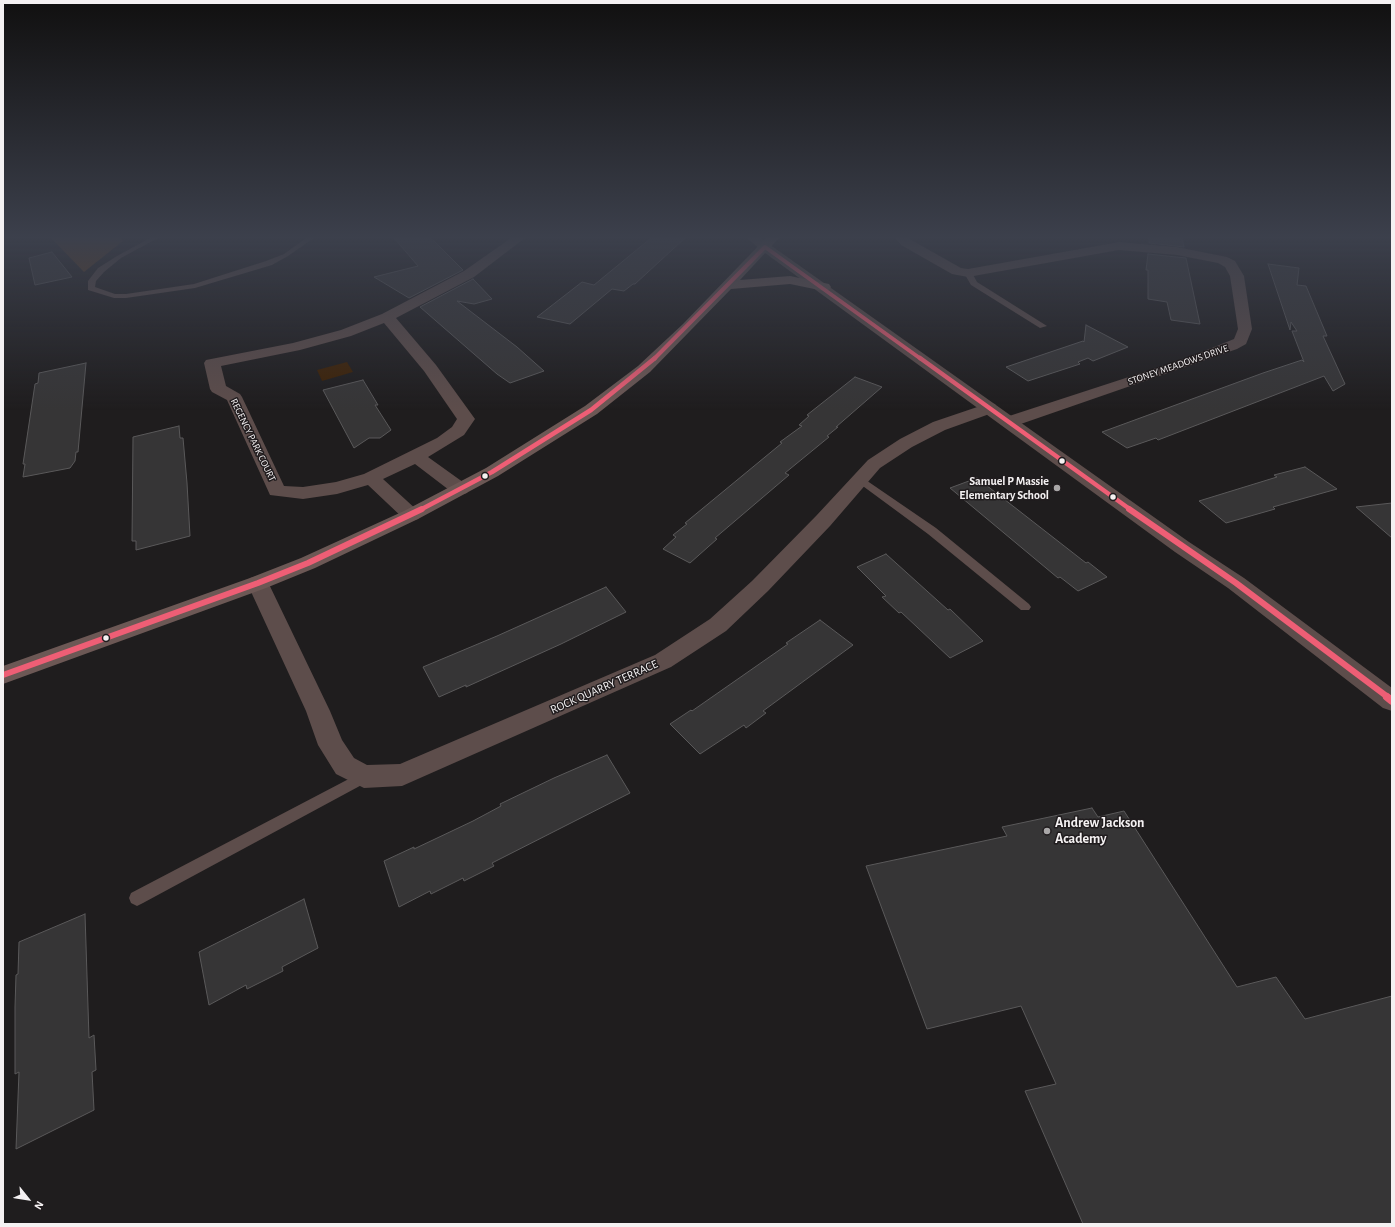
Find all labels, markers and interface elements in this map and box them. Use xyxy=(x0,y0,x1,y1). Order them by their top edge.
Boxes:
street label: STONEY MEADOWS DRIVE xyxy=(1126,342,1230,388)
street label: REGENCY PARK COURT xyxy=(228,397,278,483)
unlabelled marker xyxy=(1057,456,1067,466)
unlabelled marker xyxy=(480,471,490,481)
place label: Samuel P Massie Elementary School xyxy=(959,474,1049,502)
marker: Samuel P Massie Elementary School xyxy=(1052,483,1062,493)
unlabelled marker xyxy=(1108,492,1118,502)
unlabelled marker xyxy=(101,633,111,643)
street label: ROCK QUARRY TERRACE xyxy=(548,657,660,717)
place label: Andrew Jackson Academy xyxy=(1055,815,1145,848)
marker: Andrew Jackson Academy xyxy=(1042,826,1052,836)
north arrow xyxy=(8,1179,48,1219)
text: N xyxy=(32,1199,46,1211)

